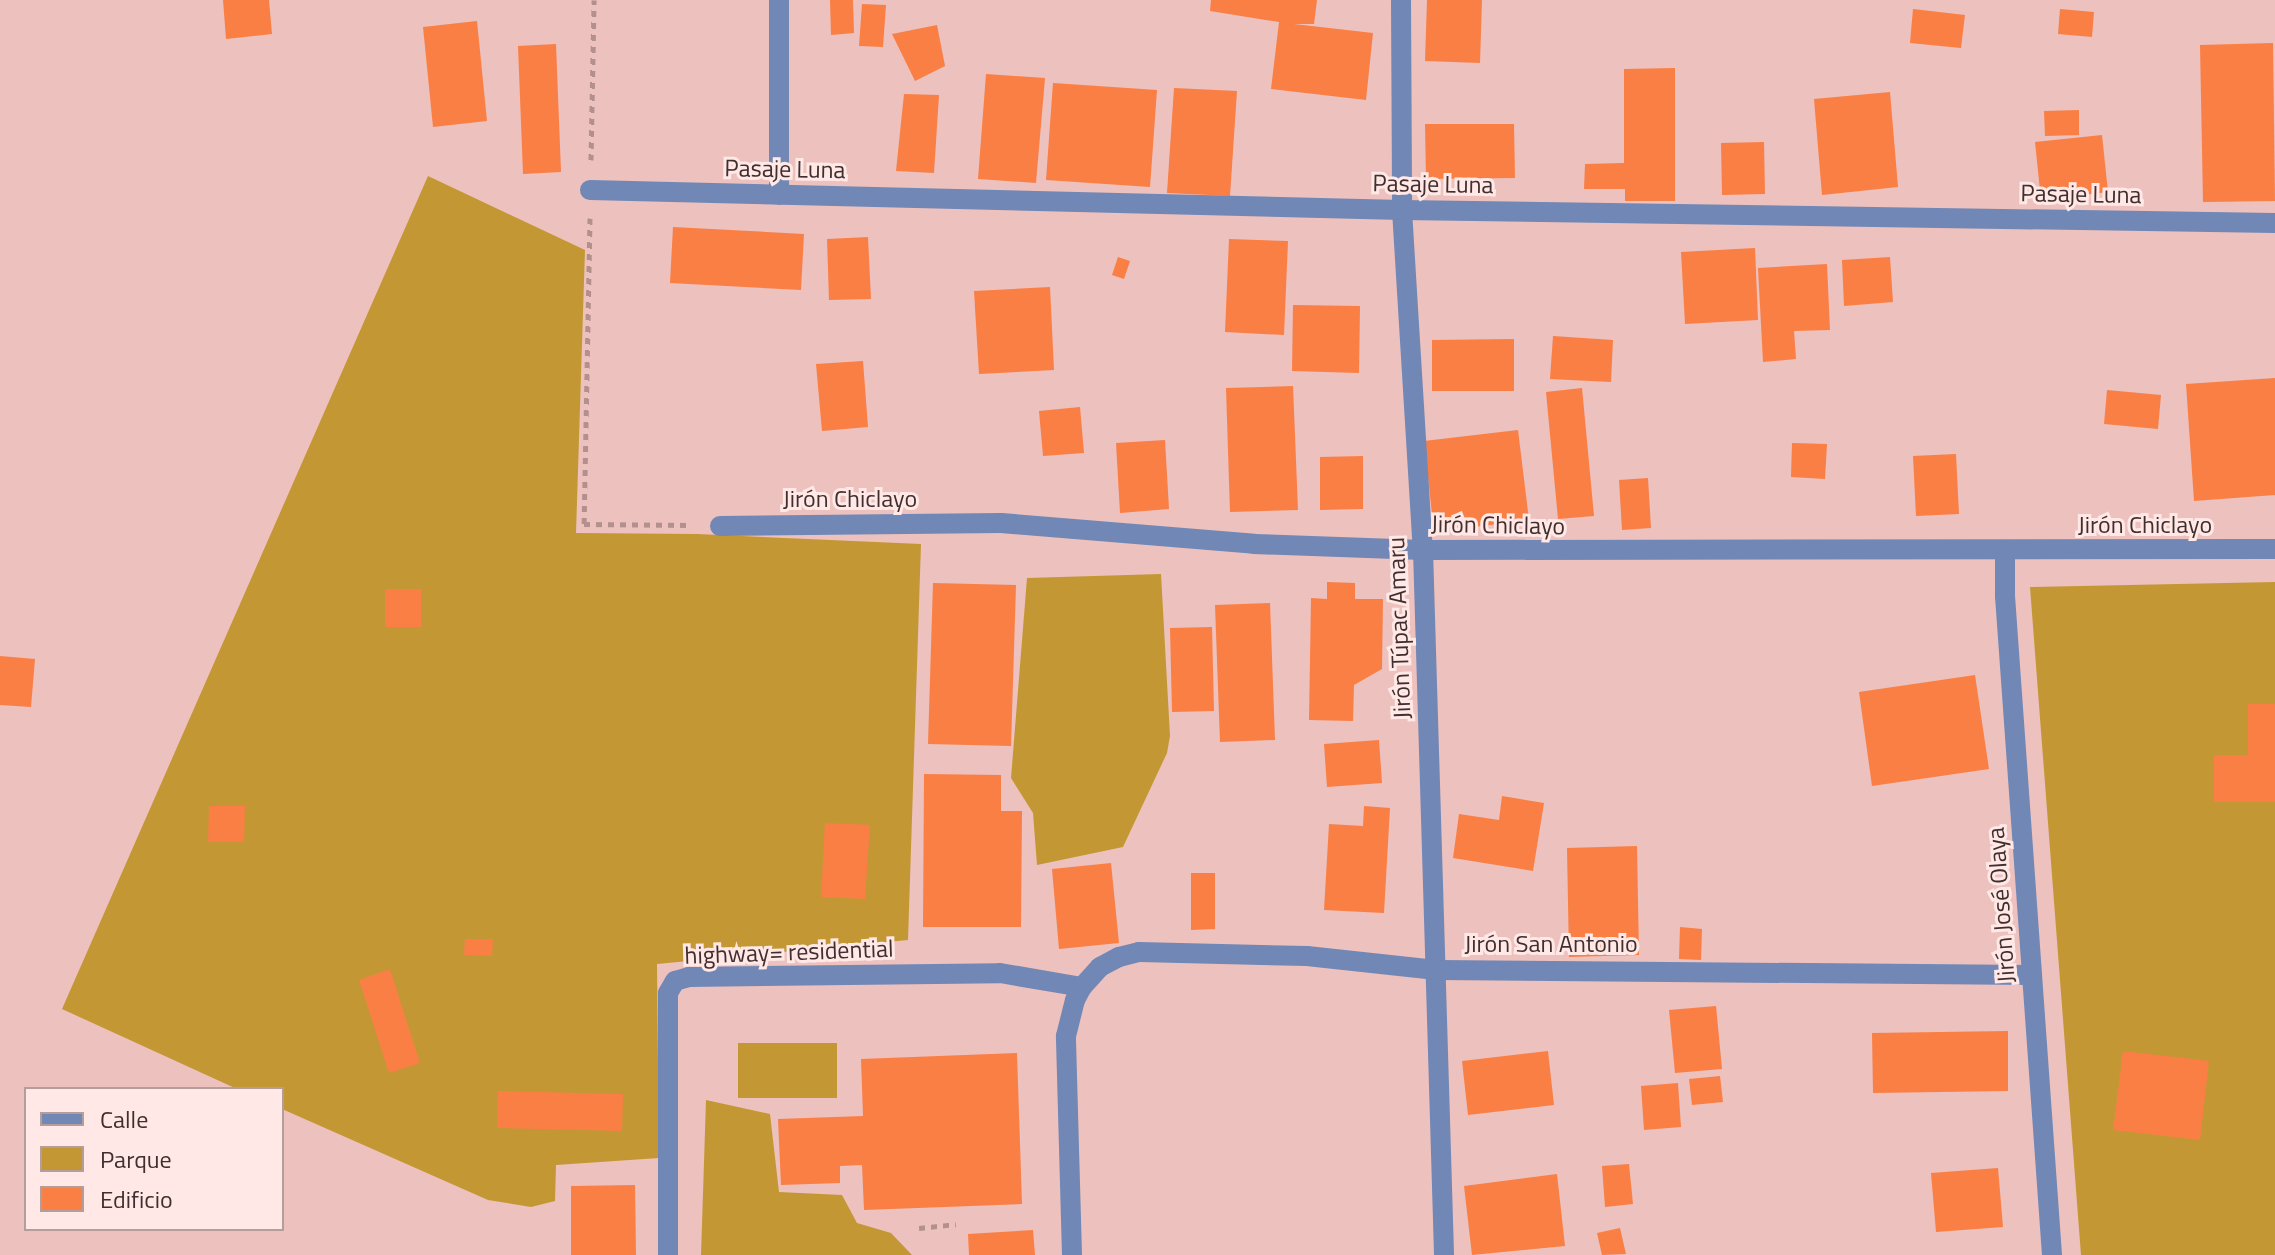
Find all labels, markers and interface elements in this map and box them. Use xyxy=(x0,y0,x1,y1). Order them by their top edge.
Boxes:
street label: Pasaje Luna xyxy=(724,154,846,184)
street label: Pasaje Luna xyxy=(1372,169,1494,199)
street label: Pasaje Luna xyxy=(2020,179,2142,209)
street label: Jirón Chiclayo xyxy=(783,485,917,513)
street label: Jirón Chiclayo xyxy=(1431,509,1565,541)
street label: Jirón Chiclayo xyxy=(2078,511,2212,539)
street label: Jirón Túpac Amaru xyxy=(1381,536,1417,720)
street label: Jirón José Olaya xyxy=(1981,826,2021,984)
street label: Jirón San Antonio xyxy=(1464,930,1638,958)
street label: highway= residential xyxy=(684,934,894,970)
legend xyxy=(24,1087,284,1231)
text: Calle xyxy=(100,1101,148,1137)
text: Parque xyxy=(100,1141,172,1177)
text: Edificio xyxy=(100,1181,173,1217)

